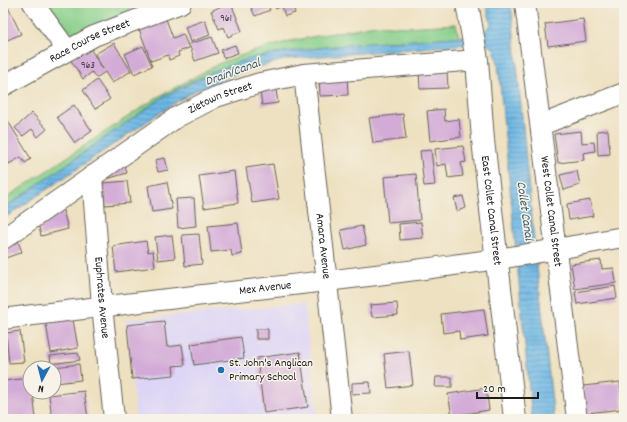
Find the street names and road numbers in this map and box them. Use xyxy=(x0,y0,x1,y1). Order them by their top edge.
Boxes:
street label: Race Course Street xyxy=(46,14,133,67)
street label: Zietown Street xyxy=(185,77,255,118)
street label: East Collet Canal Street xyxy=(476,155,506,267)
street label: West Collet Canal Street xyxy=(536,155,566,268)
street label: Amara Avenue xyxy=(311,212,335,280)
street label: Euphrates Avenue xyxy=(90,256,114,339)
street label: Mex Avenue xyxy=(238,277,292,299)

